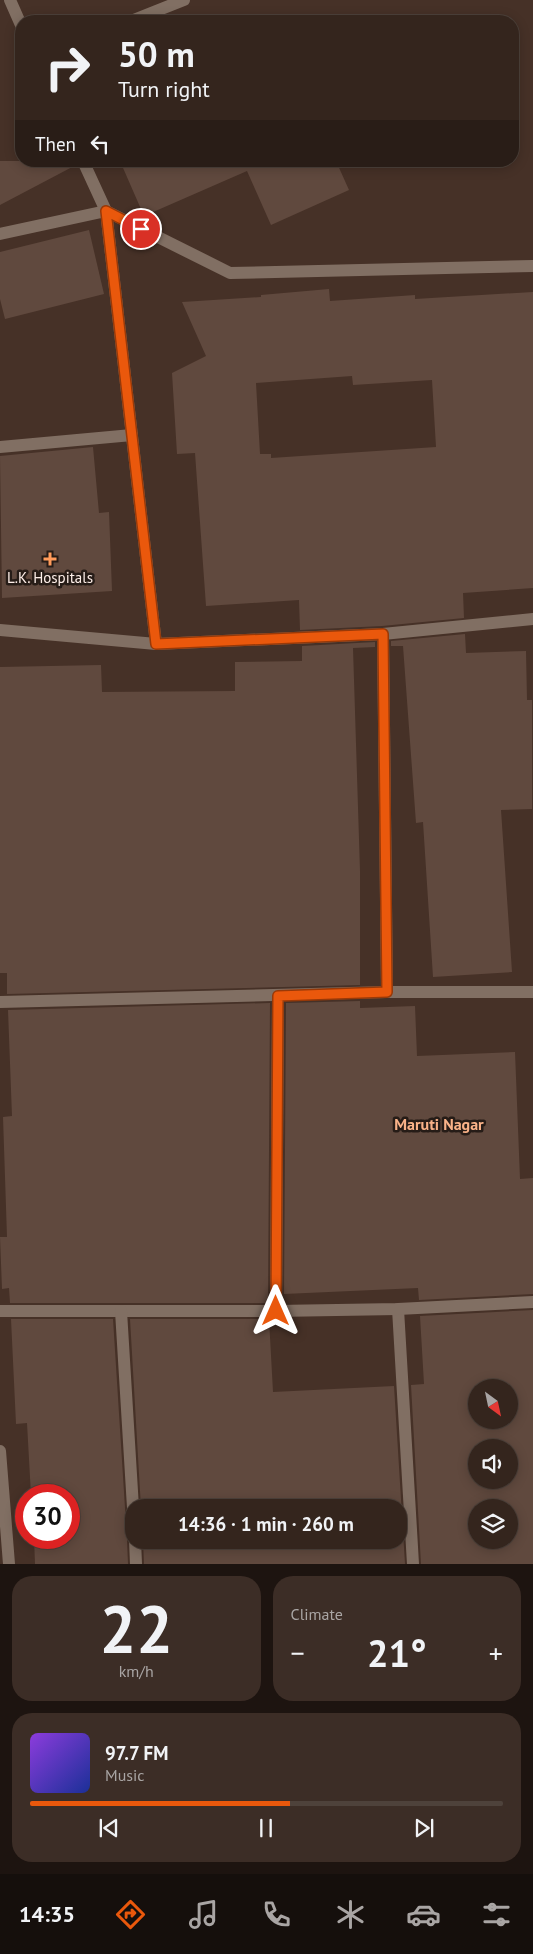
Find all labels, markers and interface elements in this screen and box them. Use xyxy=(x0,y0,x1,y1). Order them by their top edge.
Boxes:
text: 50 m xyxy=(118,31,195,77)
icon: right xyxy=(35,35,100,100)
text: Turn right xyxy=(118,75,210,103)
icon: left xyxy=(86,130,114,158)
text: Then xyxy=(35,132,76,156)
pin xyxy=(120,208,162,250)
icon: arrive xyxy=(127,215,155,243)
marker: L.K. Hospitals xyxy=(43,552,57,566)
place label: L.K. Hospitals xyxy=(7,568,93,587)
district label: Maruti Nagar xyxy=(394,1114,484,1134)
position arrow xyxy=(249,1284,301,1336)
north arrow xyxy=(468,1379,518,1429)
map controls xyxy=(468,1379,518,1549)
button: sound xyxy=(468,1439,518,1489)
speed limit sign: 30 xyxy=(15,1484,80,1549)
button: layers xyxy=(468,1499,518,1549)
text: 14:36 · 1 min · 260 m xyxy=(178,1512,354,1536)
text: 22 xyxy=(99,1586,173,1670)
text: Climate xyxy=(291,1604,343,1624)
text: 21° xyxy=(367,1628,427,1677)
text: − xyxy=(291,1634,305,1671)
text: + xyxy=(489,1634,503,1671)
text: km/h xyxy=(119,1661,154,1681)
text: 97.7 FM xyxy=(105,1741,168,1765)
text: Music xyxy=(105,1765,145,1785)
icon: previous xyxy=(95,1814,123,1842)
icon: pause xyxy=(252,1814,280,1842)
icon: next xyxy=(410,1814,438,1842)
icon: directions xyxy=(113,1897,148,1932)
icon: music xyxy=(186,1897,221,1932)
icon: phone xyxy=(259,1897,294,1932)
icon: climate xyxy=(333,1897,368,1932)
icon: car xyxy=(406,1897,441,1932)
icon: filters xyxy=(479,1897,514,1932)
text: 14:35 xyxy=(19,1900,75,1928)

